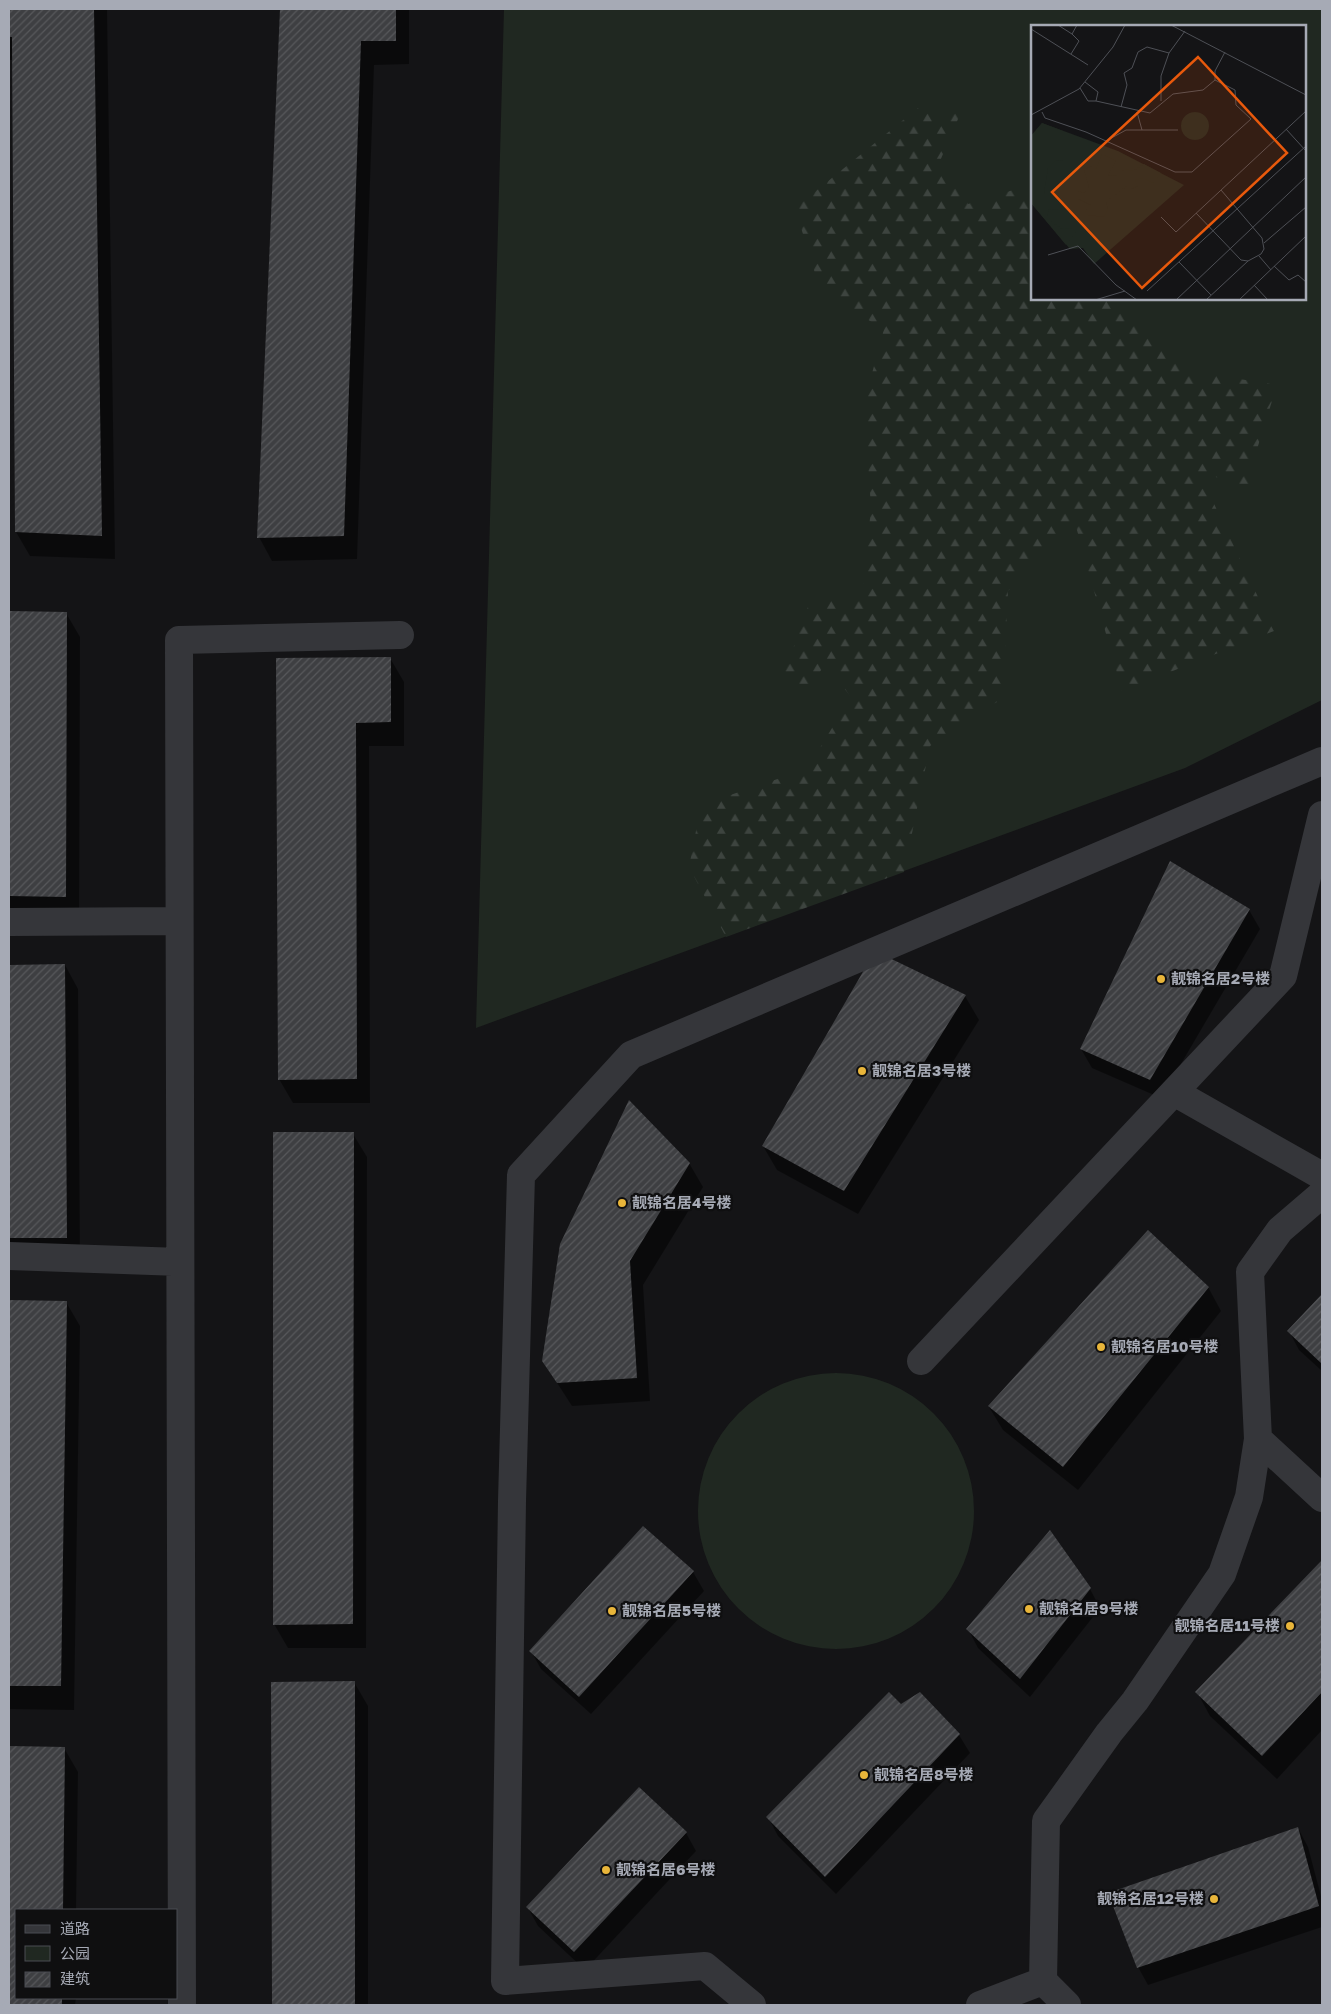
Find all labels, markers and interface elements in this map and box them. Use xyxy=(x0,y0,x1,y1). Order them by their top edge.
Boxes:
inset map xyxy=(1031,25,1306,300)
place label: 靓锦名居2号楼 xyxy=(1171,969,1270,987)
marker: 靓锦名居2号楼 xyxy=(1155,973,1167,985)
place label: 靓锦名居3号楼 xyxy=(872,1061,971,1079)
marker: 靓锦名居3号楼 xyxy=(856,1065,868,1077)
place label: 靓锦名居4号楼 xyxy=(632,1193,731,1211)
marker: 靓锦名居4号楼 xyxy=(616,1197,628,1209)
place label: 靓锦名居10号楼 xyxy=(1111,1337,1218,1355)
marker: 靓锦名居10号楼 xyxy=(1095,1341,1107,1353)
place label: 靓锦名居9号楼 xyxy=(1039,1599,1139,1617)
place label: 靓锦名居5号楼 xyxy=(622,1601,721,1619)
marker: 靓锦名居9号楼 xyxy=(1023,1603,1035,1615)
marker: 靓锦名居5号楼 xyxy=(606,1605,618,1617)
place label: 靓锦名居11号楼 xyxy=(1175,1616,1280,1634)
marker: 靓锦名居11号楼 xyxy=(1284,1620,1296,1632)
place label: 靓锦名居8号楼 xyxy=(874,1765,974,1783)
marker: 靓锦名居8号楼 xyxy=(858,1769,870,1781)
place label: 靓锦名居6号楼 xyxy=(616,1860,716,1878)
marker: 靓锦名居6号楼 xyxy=(600,1864,612,1876)
place label: 靓锦名居12号楼 xyxy=(1097,1889,1204,1907)
marker: 靓锦名居12号楼 xyxy=(1208,1893,1220,1905)
legend xyxy=(15,1909,178,1999)
text: 道路 xyxy=(60,1919,90,1937)
text: 公园 xyxy=(60,1944,90,1962)
text: 建筑 xyxy=(60,1969,90,1987)

